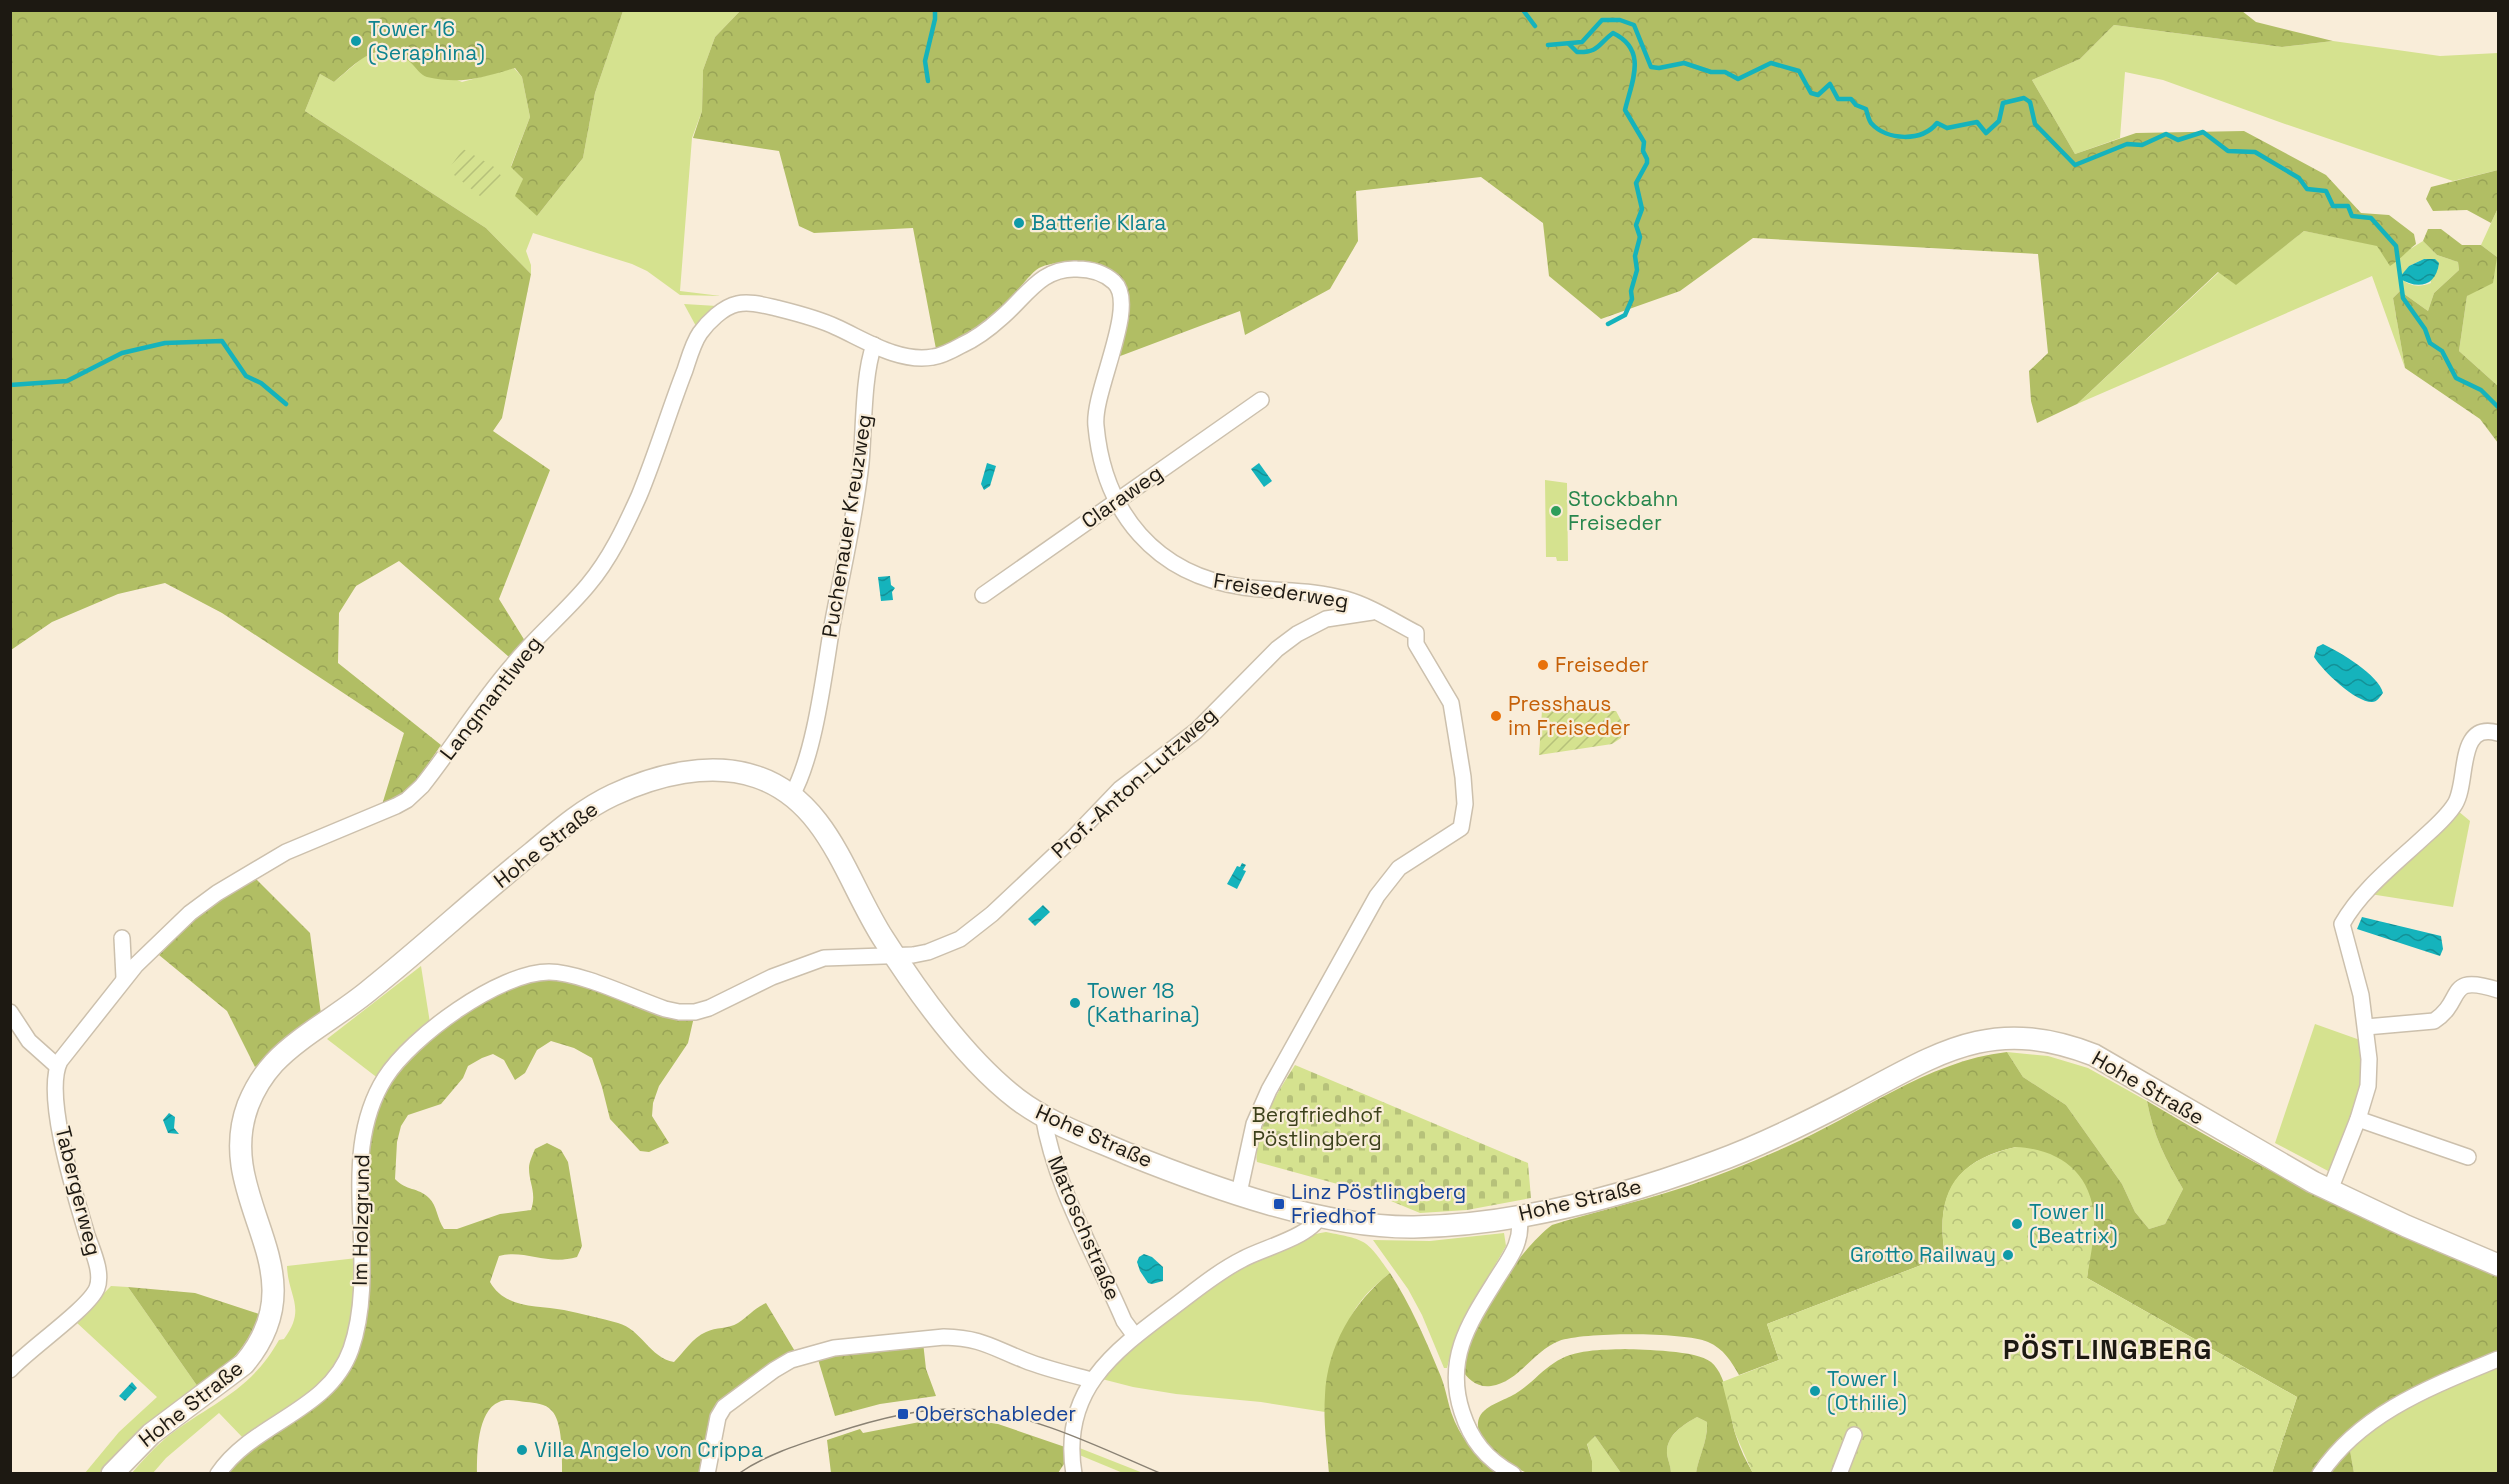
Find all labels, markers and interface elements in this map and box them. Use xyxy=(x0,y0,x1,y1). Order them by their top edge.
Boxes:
place label: Tower 16 (Seraphina) xyxy=(368,15,485,66)
marker: Tower 16 (Seraphina) xyxy=(349,34,363,48)
place label: Batterie Klara xyxy=(1031,209,1166,236)
marker: Batterie Klara xyxy=(1012,216,1026,230)
street label: Puchenauer Kreuzweg xyxy=(816,412,877,640)
street label: Claraweg xyxy=(1076,459,1167,534)
place label: Stockbahn Freiseder xyxy=(1568,485,1678,536)
marker: Stockbahn Freiseder xyxy=(1549,504,1563,518)
street label: Freisederweg xyxy=(1212,567,1351,615)
street label: Langmantlweg xyxy=(434,630,547,765)
place label: Freiseder xyxy=(1555,651,1649,678)
marker: Freiseder xyxy=(1536,658,1550,672)
place label: Presshaus im Freiseder xyxy=(1508,690,1631,741)
street label: Prof.-Anton-Lutzweg xyxy=(1045,701,1222,864)
marker: Presshaus im Freiseder xyxy=(1489,709,1503,723)
street label: Hohe Straße xyxy=(488,795,603,894)
place label: Tower 18 (Katharina) xyxy=(1087,977,1199,1028)
marker: Tower 18 (Katharina) xyxy=(1068,996,1082,1010)
street label: Hohe Straße xyxy=(2087,1045,2209,1131)
street label: Hohe Straße xyxy=(1032,1098,1157,1173)
park label: Bergfriedhof Pöstlingberg xyxy=(1252,1101,1382,1152)
street label: Tabergerweg xyxy=(49,1123,108,1258)
street label: Matoschstraße xyxy=(1042,1152,1127,1304)
street label: Im Holzgrund xyxy=(346,1154,375,1286)
street label: Hohe Straße xyxy=(1516,1172,1644,1227)
place label: Linz Pöstlingberg Friedhof xyxy=(1291,1178,1466,1229)
marker: Linz Pöstlingberg Friedhof xyxy=(1272,1197,1286,1211)
place label: Tower II (Beatrix) xyxy=(2029,1198,2118,1249)
marker: Tower II (Beatrix) xyxy=(2010,1217,2024,1231)
place label: Grotto Railway xyxy=(1850,1241,1996,1268)
marker: Grotto Railway xyxy=(2001,1248,2015,1262)
district label: PÖSTLINGBERG xyxy=(2003,1332,2213,1367)
street label: Hohe Straße xyxy=(133,1354,248,1453)
place label: Tower I (Othilie) xyxy=(1827,1365,1907,1416)
marker: Tower I (Othilie) xyxy=(1808,1384,1822,1398)
place label: Oberschableder xyxy=(915,1400,1076,1427)
marker: Oberschableder xyxy=(896,1407,910,1421)
place label: Villa Angelo von Crippa xyxy=(534,1436,763,1463)
marker: Villa Angelo von Crippa xyxy=(515,1443,529,1457)

